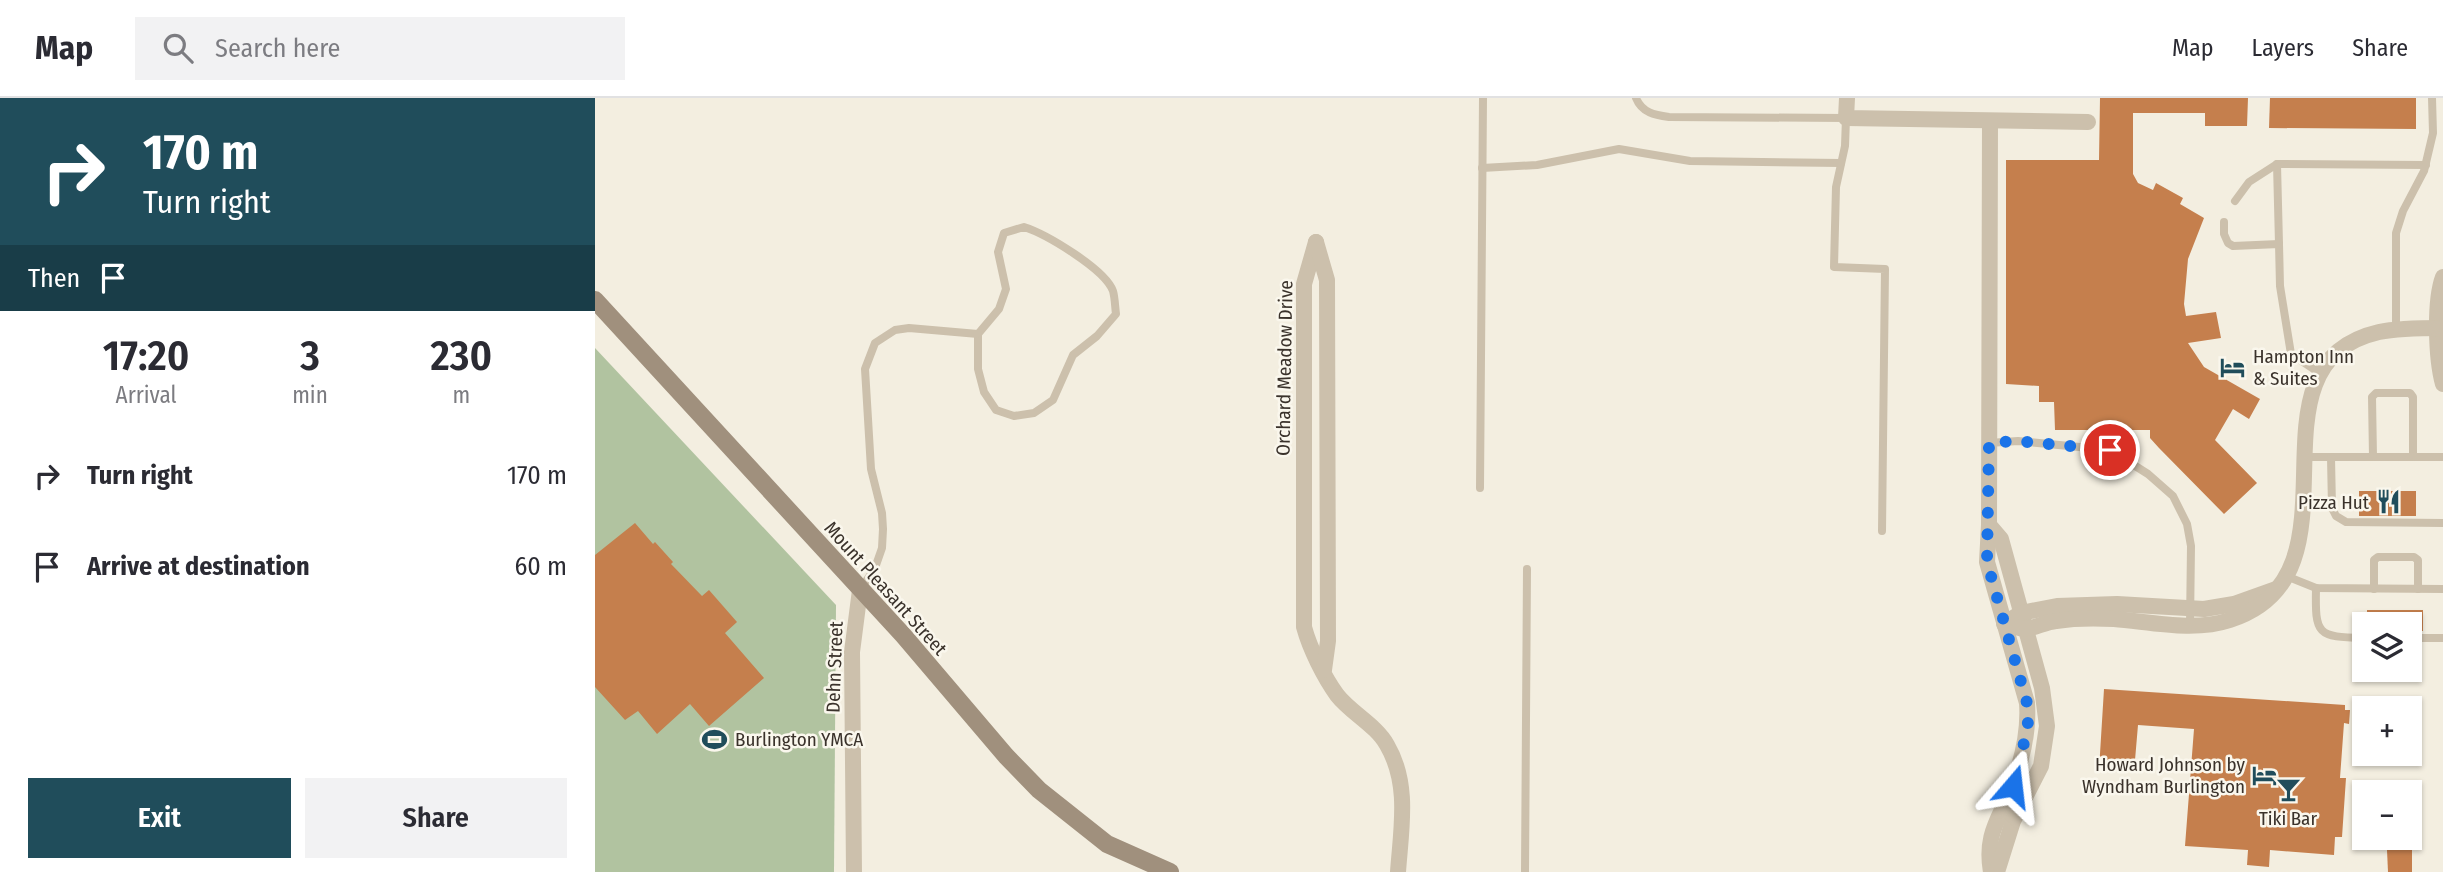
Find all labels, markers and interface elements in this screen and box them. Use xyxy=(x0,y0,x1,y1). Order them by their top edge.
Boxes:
search box xyxy=(135,17,625,80)
text: Map xyxy=(35,28,93,68)
icon: search xyxy=(159,29,197,67)
text: Search here xyxy=(215,33,340,64)
text: Map xyxy=(2172,34,2214,62)
text: Layers xyxy=(2252,34,2314,62)
text: Share xyxy=(2352,34,2408,62)
text: 170 m xyxy=(143,123,259,182)
icon: right xyxy=(28,126,119,217)
text: Turn right xyxy=(143,183,270,221)
icon: arrive xyxy=(94,259,132,297)
text: Then xyxy=(28,263,80,294)
street label: Orchard Meadow Drive xyxy=(1271,280,1298,456)
text: 17:20 xyxy=(103,331,189,381)
text: 3 xyxy=(300,331,320,381)
text: 230 xyxy=(431,331,492,381)
place label: Hampton Inn & Suites xyxy=(2253,345,2354,390)
hotel icon: Hampton Inn & Suites xyxy=(2219,353,2247,381)
text: Arrival xyxy=(116,381,177,409)
text: min xyxy=(292,381,328,409)
text: m xyxy=(453,381,470,409)
pin xyxy=(2080,420,2140,480)
icon: arrive xyxy=(2091,431,2129,469)
icon: right xyxy=(28,457,66,495)
text: Turn right xyxy=(87,460,193,491)
text: 170 m xyxy=(507,460,567,491)
restaurant icon: Pizza Hut xyxy=(2375,488,2403,516)
place label: Pizza Hut xyxy=(2298,491,2370,514)
street label: Mount Pleasant Street xyxy=(820,517,952,660)
icon: arrive xyxy=(28,548,66,586)
text: Arrive at destination xyxy=(87,551,310,582)
text: 60 m xyxy=(514,551,567,582)
map controls xyxy=(2352,612,2422,850)
button: layers xyxy=(2352,612,2422,682)
street label: Dehn Street xyxy=(821,620,848,713)
button: + xyxy=(2352,696,2422,766)
sports icon: Burlington YMCA xyxy=(701,725,729,753)
place label: Burlington YMCA xyxy=(735,728,863,751)
position arrow xyxy=(1976,749,2050,823)
place label: Howard Johnson by Wyndham Burlington xyxy=(2082,753,2246,798)
hotel icon: Howard Johnson by Wyndham Burlington xyxy=(2251,761,2279,789)
bar icon: Tiki Bar xyxy=(2274,776,2302,804)
button: Exit xyxy=(28,778,291,858)
button: Share xyxy=(305,778,567,858)
button: − xyxy=(2352,780,2422,850)
place label: Tiki Bar xyxy=(2259,807,2317,830)

